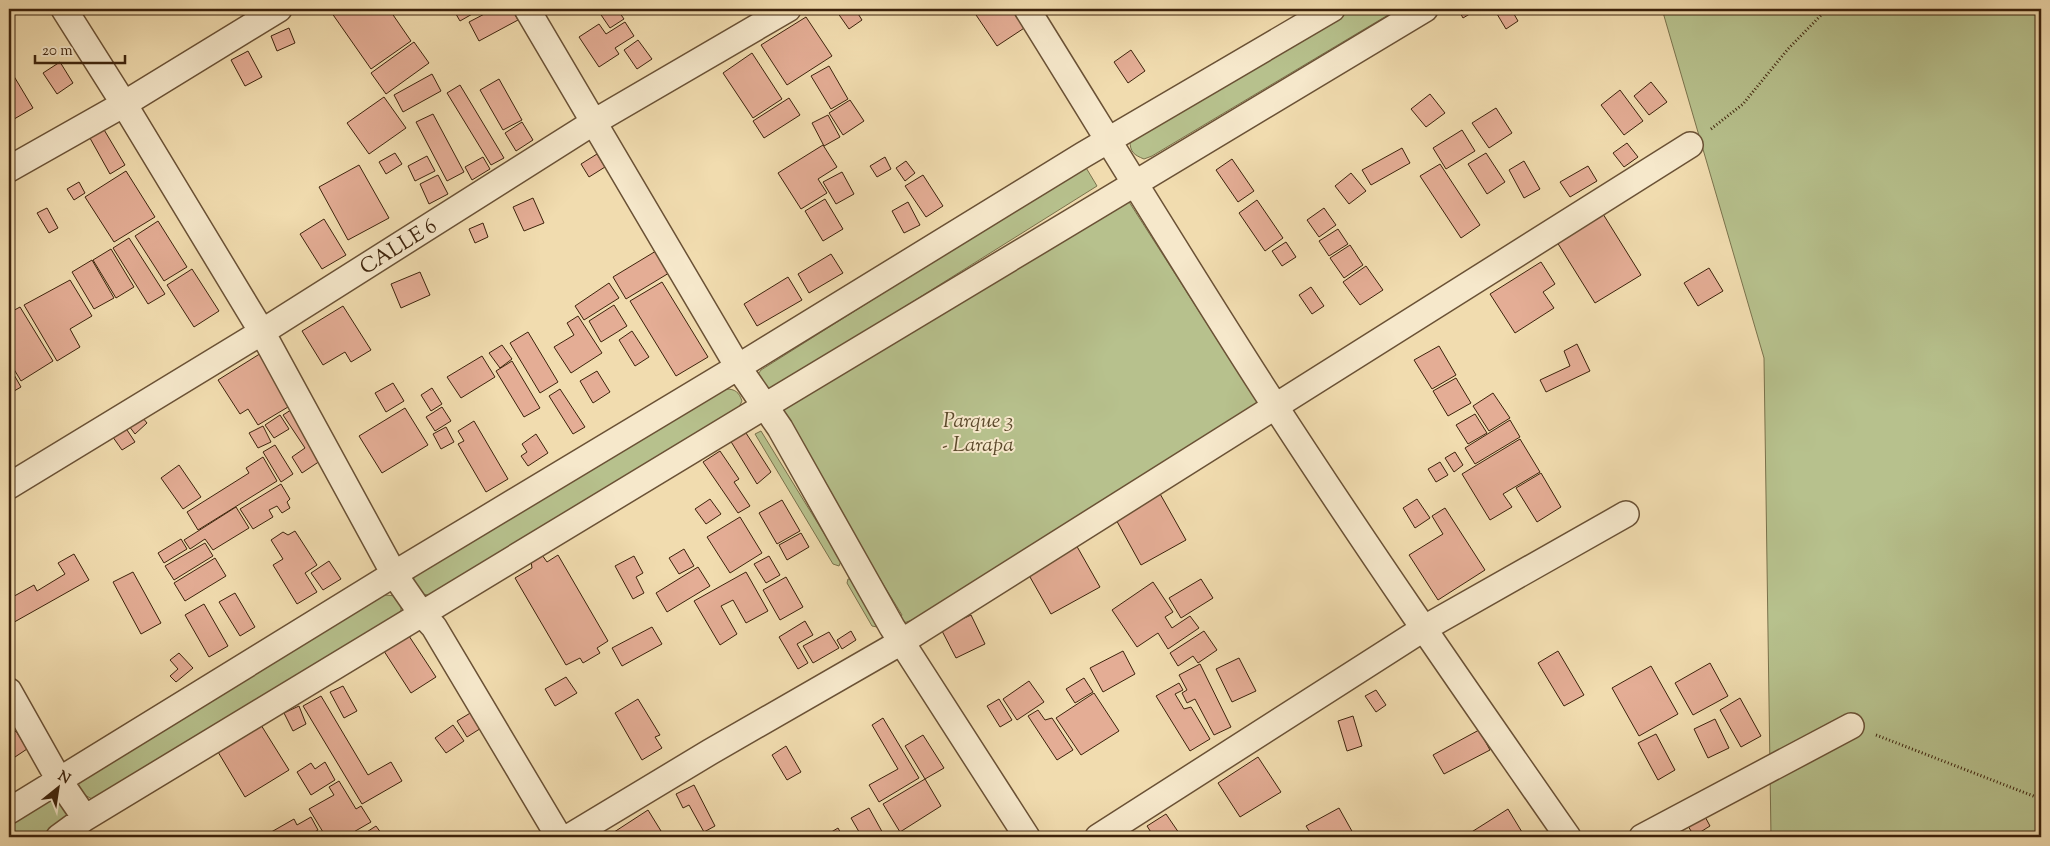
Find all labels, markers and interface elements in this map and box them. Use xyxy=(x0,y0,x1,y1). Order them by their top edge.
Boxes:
scale bar xyxy=(35,32,125,64)
text: 20 m xyxy=(42,41,73,62)
street label: CALLE 6 xyxy=(355,212,443,283)
park label: Parque 3 - Larapa xyxy=(942,407,1014,461)
north arrow xyxy=(32,764,82,814)
text: N xyxy=(54,767,73,790)

